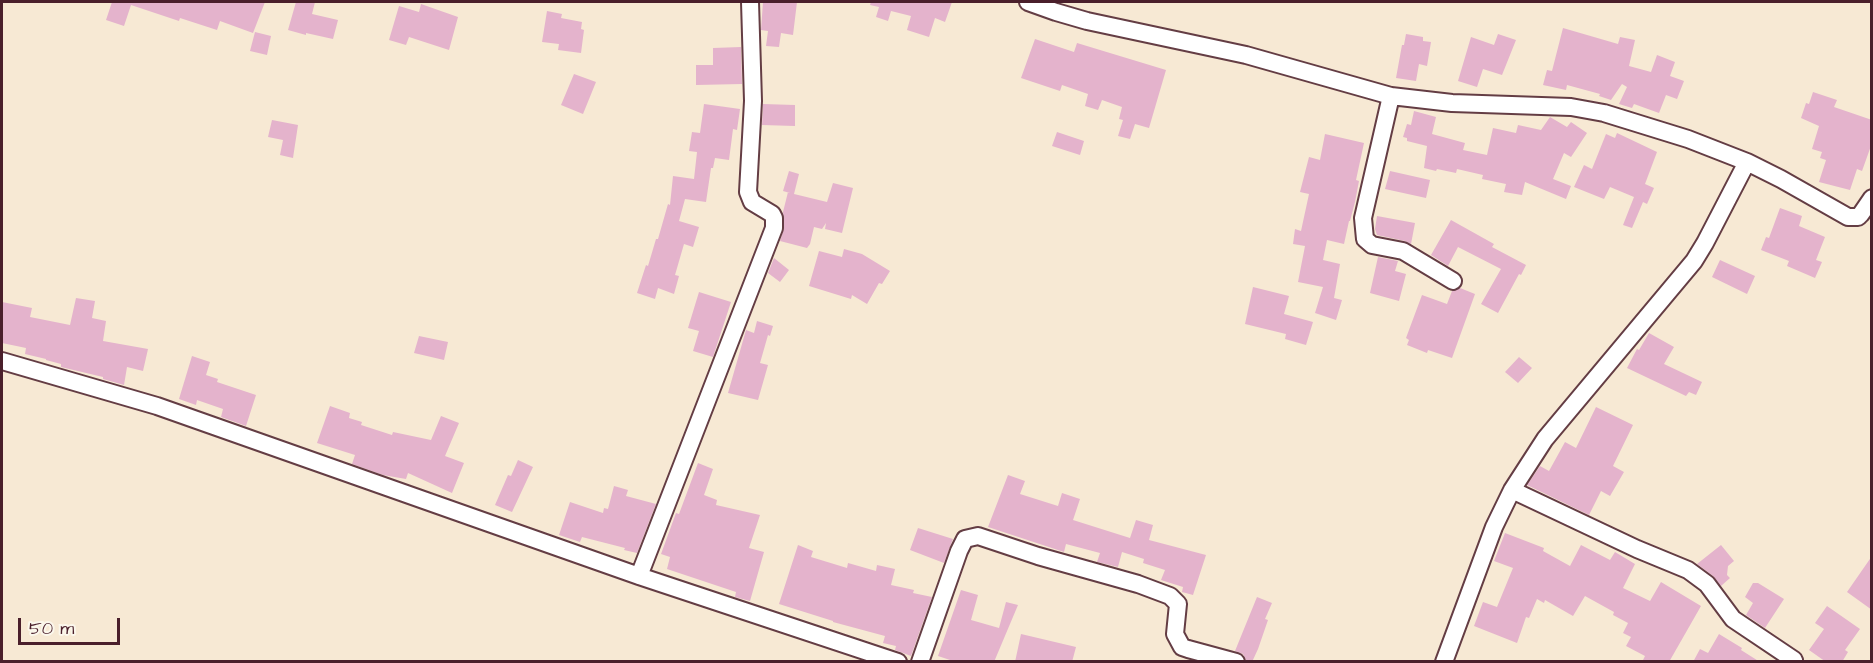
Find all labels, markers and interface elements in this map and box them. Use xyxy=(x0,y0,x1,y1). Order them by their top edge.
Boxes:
scale bar xyxy=(21,606,123,644)
text: 50 m xyxy=(29,616,74,641)

